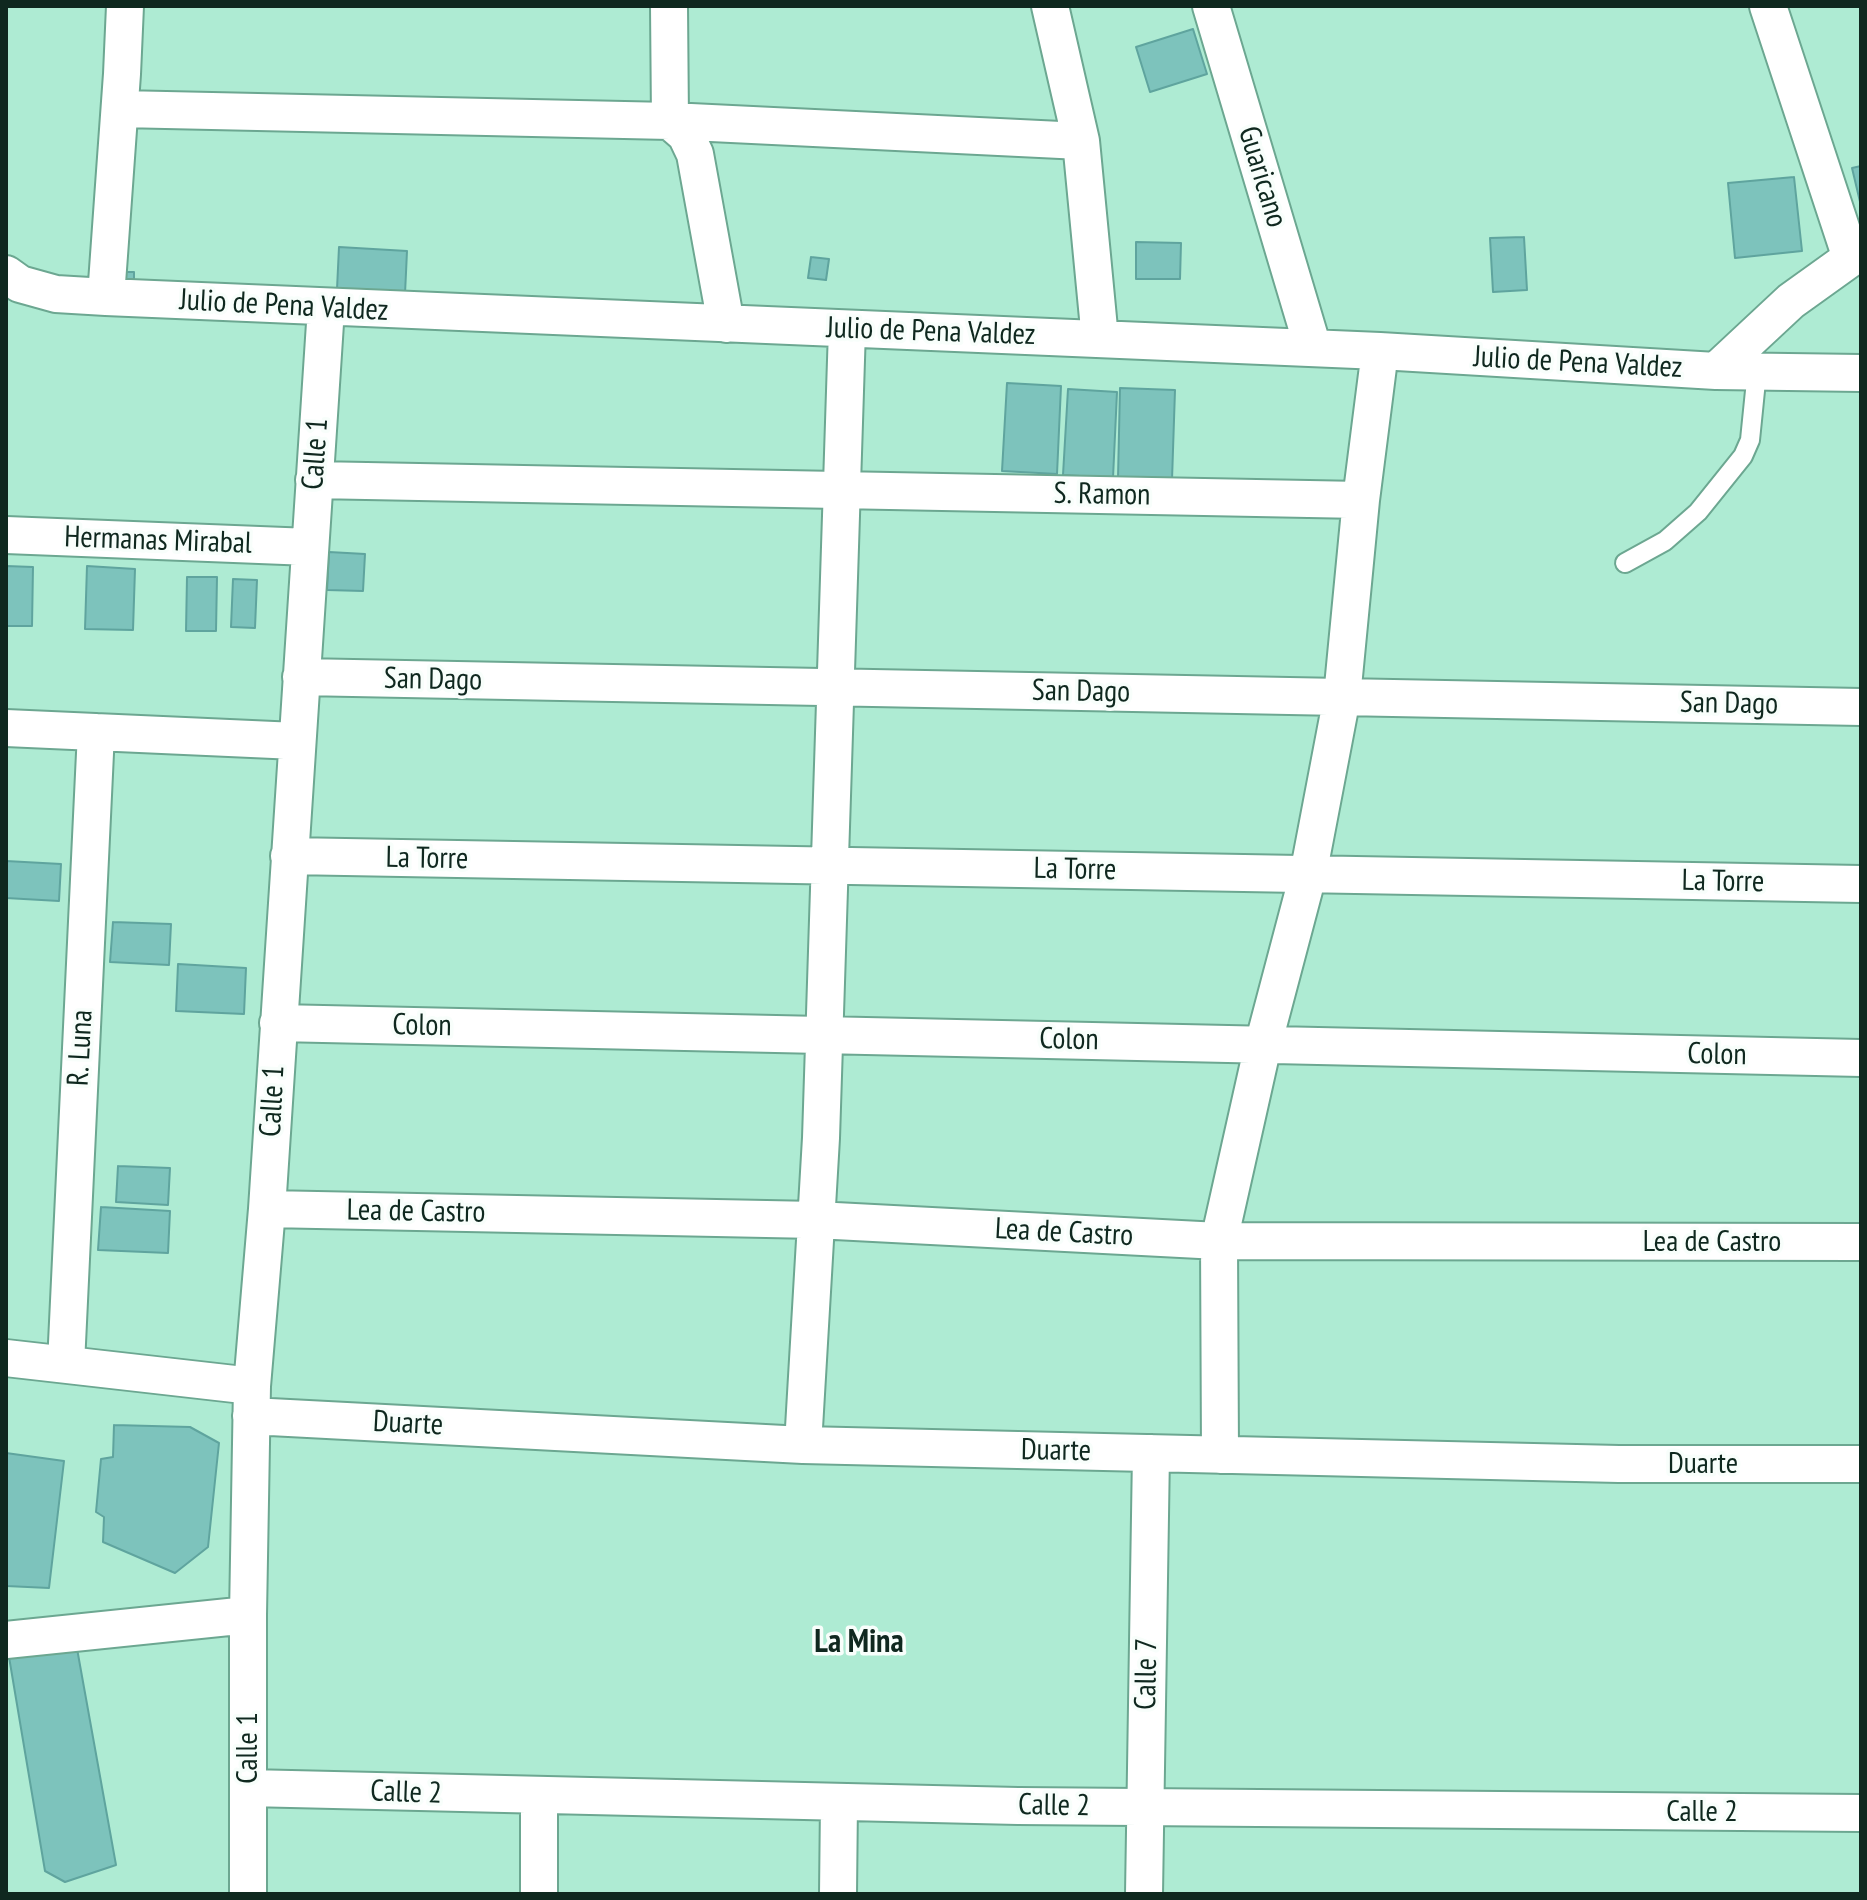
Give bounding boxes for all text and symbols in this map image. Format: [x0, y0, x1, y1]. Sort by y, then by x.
street label: Guaricano [1230, 122, 1294, 232]
street label: Julio de Pena Valdez [179, 283, 389, 329]
street label: Julio de Pena Valdez [826, 310, 1036, 354]
street label: Julio de Pena Valdez [1473, 340, 1683, 386]
street label: Calle 1 [296, 417, 336, 491]
street label: S. Ramon [1053, 476, 1151, 514]
street label: Hermanas Mirabal [64, 520, 252, 562]
street label: San Dago [384, 661, 482, 699]
street label: San Dago [1032, 673, 1130, 711]
street label: San Dago [1680, 685, 1778, 723]
street label: La Torre [385, 840, 469, 878]
street label: La Torre [1033, 851, 1117, 889]
street label: La Torre [1681, 863, 1765, 901]
street label: Colon [392, 1007, 452, 1045]
street label: R. Luna [61, 1009, 101, 1087]
street label: Colon [1039, 1021, 1099, 1059]
street label: Colon [1687, 1036, 1747, 1074]
street label: Calle 1 [253, 1064, 293, 1138]
street label: Lea de Castro [346, 1193, 486, 1231]
street label: Lea de Castro [994, 1211, 1134, 1255]
street label: Lea de Castro [1643, 1224, 1781, 1260]
street label: Duarte [372, 1404, 444, 1444]
street label: Duarte [1021, 1432, 1091, 1470]
street label: Duarte [1668, 1446, 1738, 1482]
district label: La Mina [814, 1624, 904, 1662]
street label: Calle 7 [1128, 1638, 1166, 1710]
street label: Calle 1 [230, 1712, 266, 1784]
street label: Calle 2 [370, 1774, 442, 1812]
street label: Calle 2 [1018, 1787, 1090, 1825]
street label: Calle 2 [1666, 1794, 1738, 1830]

